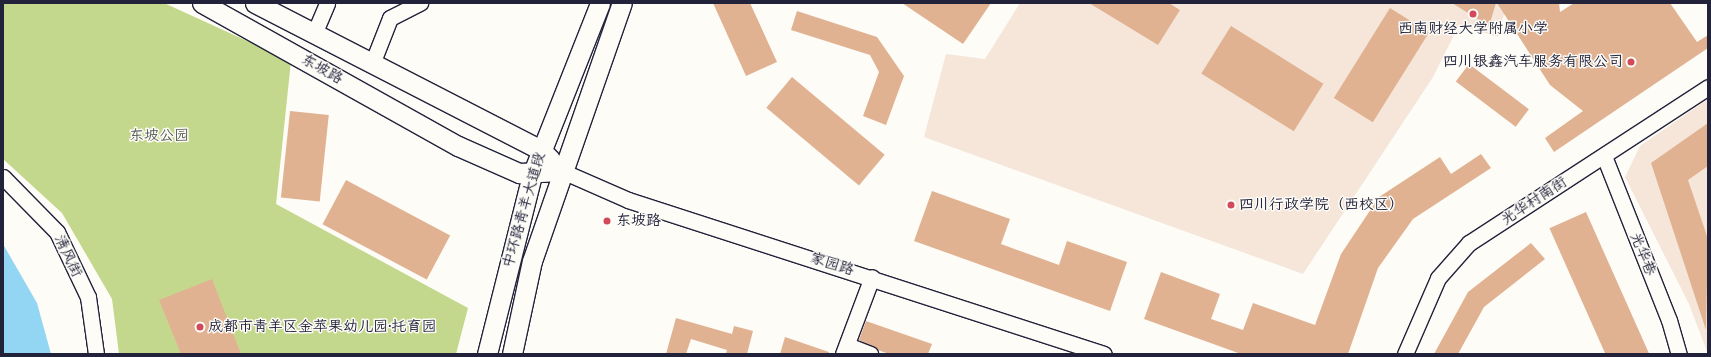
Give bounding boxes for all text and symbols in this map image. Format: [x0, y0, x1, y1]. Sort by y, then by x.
marker: 西南财经大学附属小学 [1468, 9, 1478, 19]
place label: 西南财经大学附属小学 [1398, 20, 1548, 38]
street label: 东坡路 [298, 50, 346, 88]
place label: 四川银鑫汽车服务有限公司 [1443, 53, 1623, 71]
marker: 四川银鑫汽车服务有限公司 [1626, 57, 1636, 67]
park label: 东坡公园 [129, 127, 189, 145]
street label: 中环路青羊大道段 [499, 150, 549, 270]
street label: 光华村南街 [1498, 173, 1570, 229]
place label: 四川行政学院（西校区） [1239, 196, 1404, 214]
marker: 四川行政学院（西校区） [1226, 200, 1236, 210]
place label: 东坡路 [616, 212, 661, 230]
marker: 东坡路 [601, 215, 613, 227]
street label: 光华巷 [1626, 230, 1660, 278]
street label: 清风街 [50, 232, 86, 280]
street label: 家园路 [808, 249, 856, 279]
place label: 成都市青羊区金苹果幼儿园·托育园 [208, 318, 437, 336]
marker: 成都市青羊区金苹果幼儿园·托育园 [195, 322, 205, 332]

